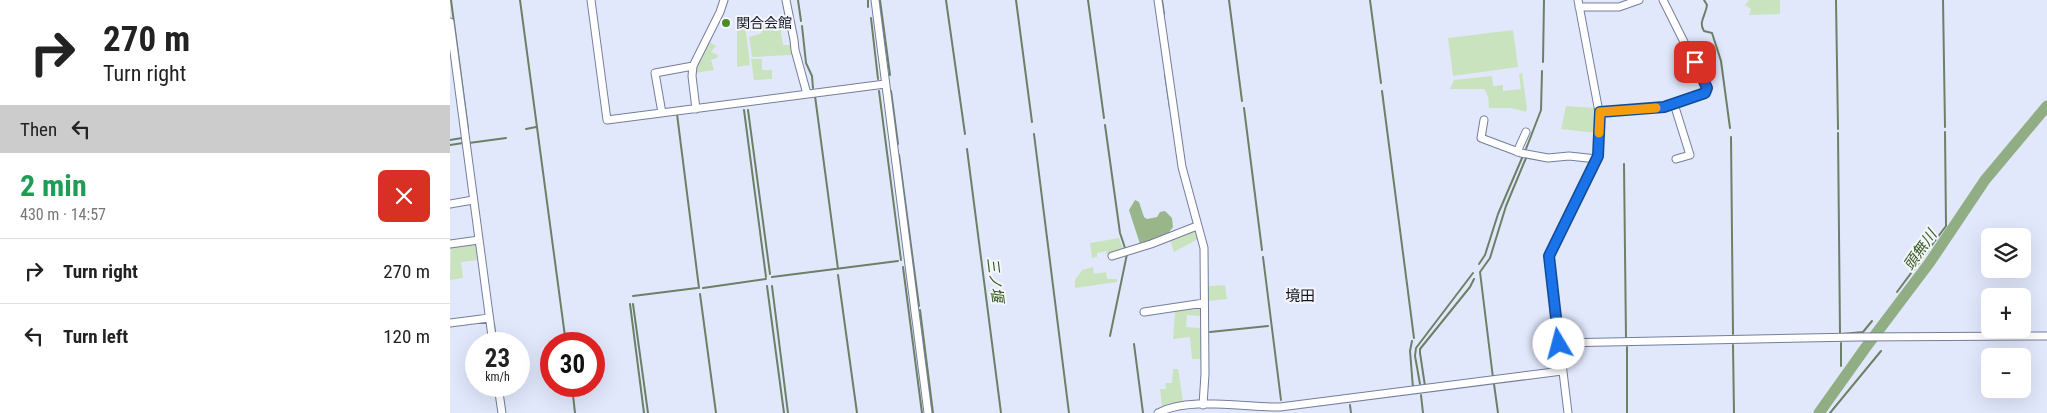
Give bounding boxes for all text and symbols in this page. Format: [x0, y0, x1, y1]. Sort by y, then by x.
place label: 関合会館 [736, 15, 792, 31]
marker: 関合会館 [720, 17, 732, 29]
text: 270 m [103, 19, 190, 60]
icon: right [20, 20, 85, 85]
pin [1674, 41, 1716, 83]
icon: arrive [1681, 48, 1709, 76]
text: Turn right [103, 61, 186, 86]
icon: left [67, 115, 95, 143]
text: Then [20, 118, 57, 141]
text: 2 min [20, 168, 87, 203]
button: close [378, 170, 430, 222]
text: 430 m · 14:57 [20, 205, 106, 224]
water label: 頭無川 [1900, 225, 1941, 274]
map controls [1981, 228, 2031, 398]
button: layers [1981, 228, 2031, 278]
icon: right [20, 257, 48, 285]
water label: 三ノ堰 [983, 257, 1007, 306]
text: Turn right [63, 260, 138, 283]
text: 270 m [383, 260, 430, 283]
district label: 境田 [1285, 287, 1315, 305]
button: + [1981, 288, 2031, 338]
position arrow [1532, 317, 1584, 369]
icon: left [20, 322, 48, 350]
text: Turn left [63, 325, 128, 348]
text: 120 m [383, 325, 430, 348]
speed limit sign: 30 [540, 332, 605, 397]
text: 23 [485, 344, 510, 373]
button: − [1981, 348, 2031, 398]
text: km/h [485, 370, 510, 384]

